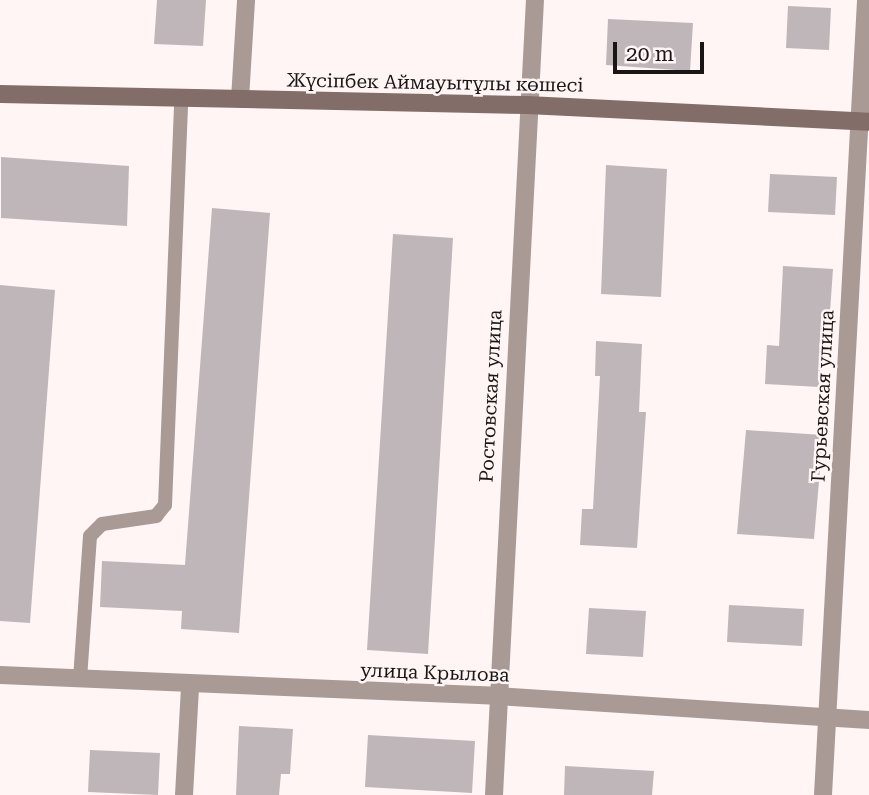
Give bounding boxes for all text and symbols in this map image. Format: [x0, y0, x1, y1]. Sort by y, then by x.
scale bar [617, 28, 708, 72]
text: 20 m [626, 42, 674, 66]
street label: Жүсіпбек Аймауытұлы көшесі [286, 69, 584, 97]
street label: Ростовская улица [475, 309, 507, 483]
street label: Гурьевская улица [807, 309, 839, 483]
street label: улица Крылова [360, 659, 510, 687]

